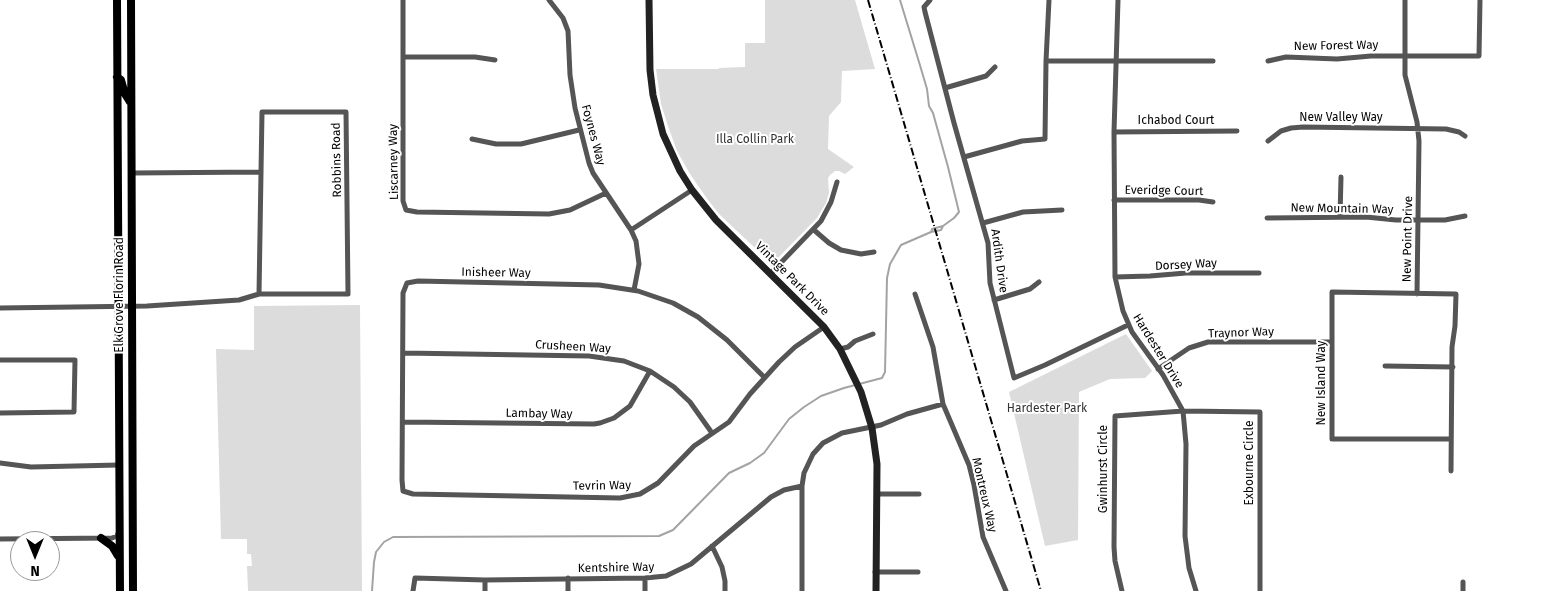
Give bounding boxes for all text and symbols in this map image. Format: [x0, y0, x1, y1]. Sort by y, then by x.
street label: New Forest Way [1294, 38, 1378, 54]
street label: Foynes Way [578, 103, 608, 167]
street label: New Valley Way [1299, 111, 1383, 125]
street label: Ichabod Court [1138, 114, 1214, 128]
street label: Robbins Road [329, 122, 345, 198]
street label: Liscarney Way [386, 124, 402, 200]
park label: Illa Collin Park [716, 133, 794, 147]
street label: Everidge Court [1124, 183, 1204, 199]
street label: New Point Drive [1400, 196, 1416, 282]
street label: New Mountain Way [1290, 201, 1394, 217]
street label: Ardith Drive [987, 228, 1011, 294]
street label: Elk Grove Florin Road [113, 237, 127, 353]
street label: Vintage Park Drive [752, 239, 832, 319]
street label: Dorsey Way [1155, 256, 1217, 274]
street label: Inisheer Way [461, 265, 531, 281]
street label: Hardester Drive [1129, 311, 1187, 391]
street label: Traynor Way [1208, 325, 1274, 341]
street label: Crusheen Way [535, 338, 611, 356]
street label: New Island Way [1315, 341, 1329, 425]
park label: Hardester Park [1007, 402, 1087, 416]
street label: Lambay Way [505, 406, 573, 422]
street label: Exbourne Circle [1243, 421, 1257, 505]
street label: Gwinhurst Circle [1097, 425, 1111, 513]
street label: Montreux Way [968, 456, 1000, 534]
street label: Tevrin Way [573, 478, 631, 494]
north arrow [10, 531, 60, 581]
street label: Kentshire Way [578, 560, 654, 576]
text: N [30, 562, 40, 579]

